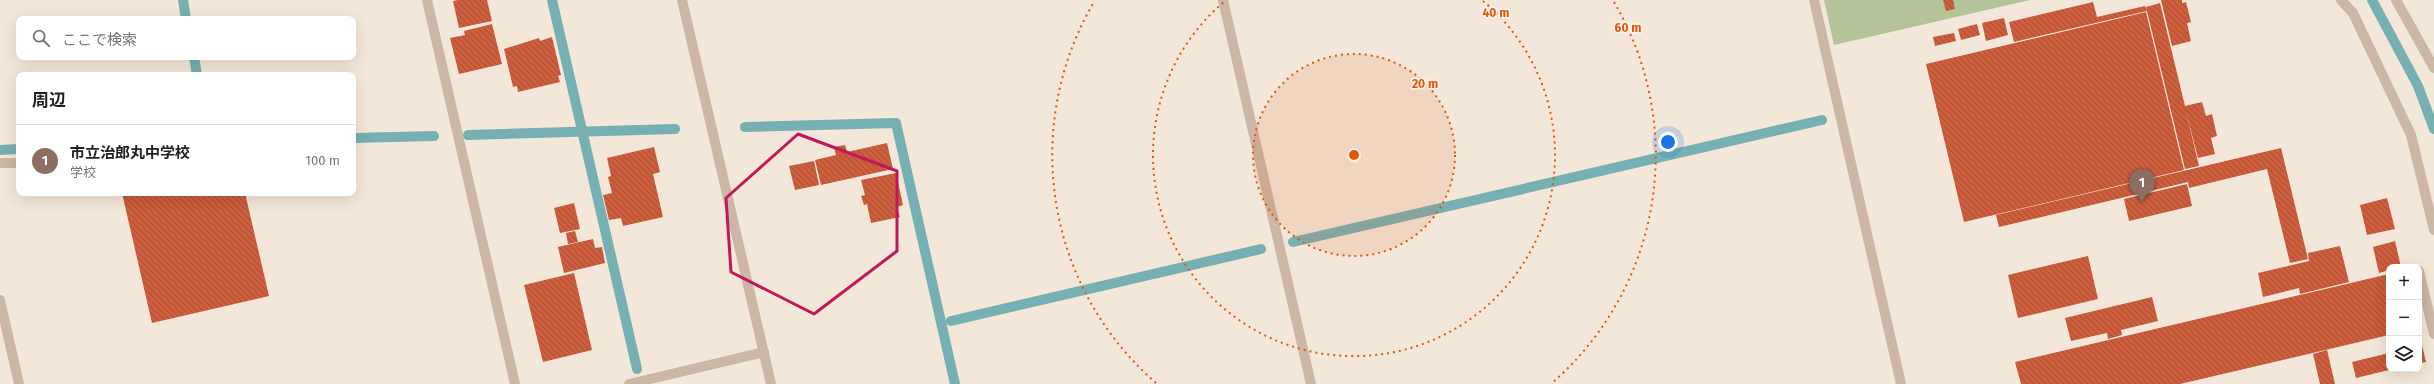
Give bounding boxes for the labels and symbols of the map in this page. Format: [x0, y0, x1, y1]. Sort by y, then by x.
text: 40 m [1483, 6, 1509, 20]
text: 60 m [1615, 21, 1641, 35]
text: 20 m [1412, 77, 1438, 91]
your location [1658, 132, 1678, 152]
centre of rings [1347, 148, 1361, 162]
pin: 1 [2129, 169, 2155, 202]

